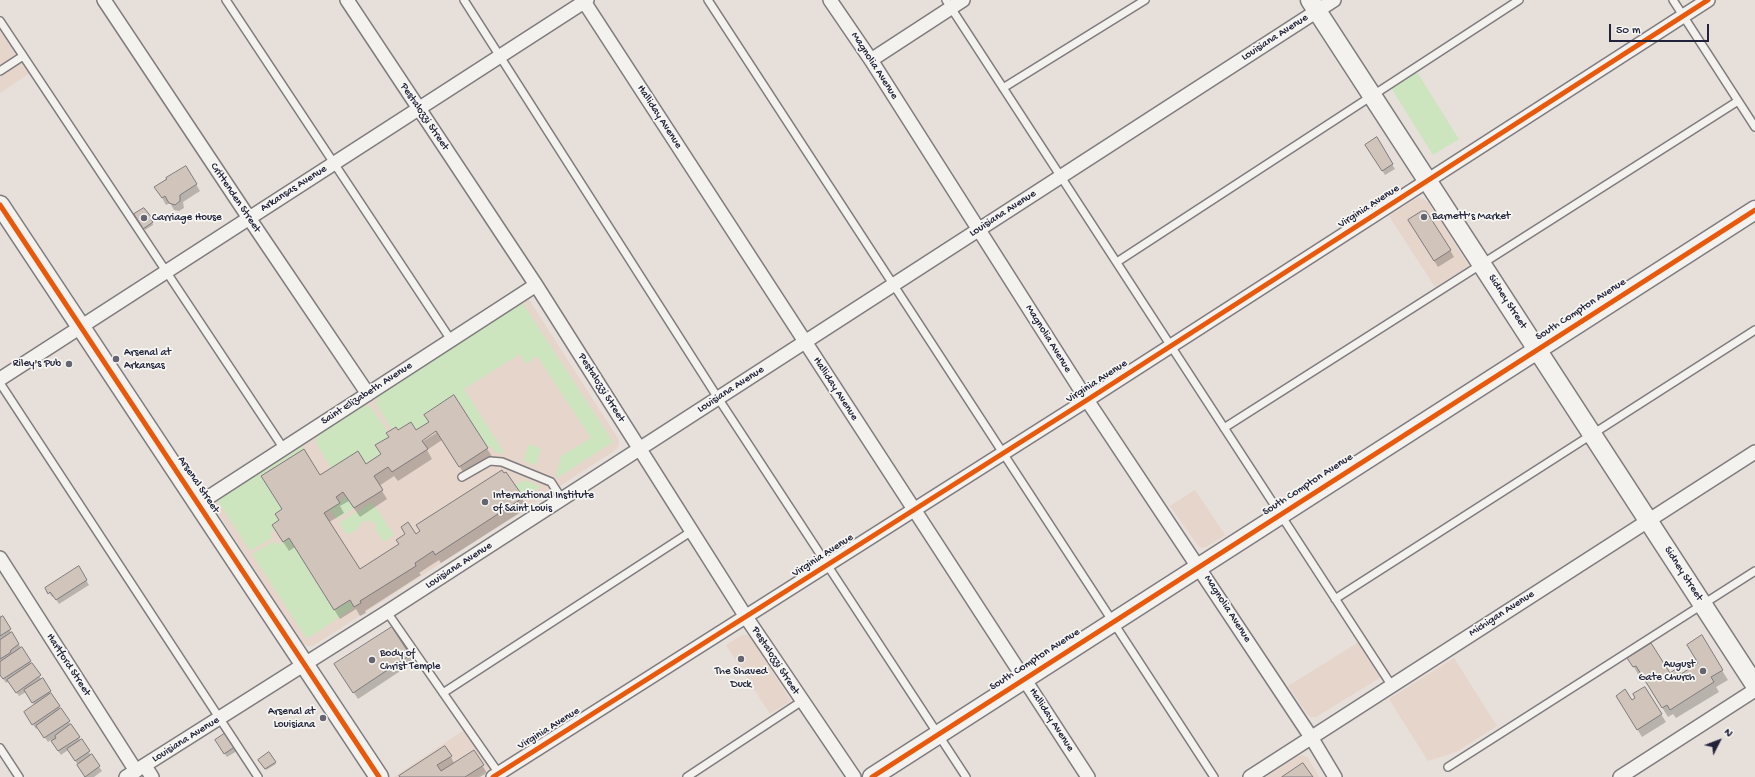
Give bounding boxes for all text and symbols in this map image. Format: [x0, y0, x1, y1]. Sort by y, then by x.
street label: Louisiana Avenue [1239, 12, 1311, 64]
scale bar [1611, 16, 1711, 42]
text: 50 m [1616, 24, 1641, 38]
street label: Magnolia Avenue [847, 30, 901, 102]
street label: Pestalozzi Street [397, 81, 451, 153]
street label: Halliday Avenue [634, 83, 684, 151]
street label: Crittenden Street [207, 161, 263, 235]
street label: Arkansas Avenue [258, 163, 330, 215]
street label: Virginia Avenue [1336, 182, 1402, 232]
street label: Louisiana Avenue [967, 188, 1039, 240]
place label: Barnett’s Market [1432, 210, 1510, 224]
place label: Carriage House [152, 211, 222, 225]
marker: Barnett’s Market [1419, 212, 1429, 222]
marker: Carriage House [139, 213, 149, 223]
street label: Sidney Street [1485, 272, 1529, 332]
street label: South Compton Avenue [1533, 276, 1629, 344]
street label: Magnolia Avenue [1022, 303, 1074, 375]
place label: Arsenal at Arkansas [124, 346, 171, 372]
street label: Pestalozzi Street [575, 351, 627, 425]
marker: Arsenal at Arkansas [111, 354, 121, 364]
street label: Halliday Avenue [810, 355, 860, 423]
place label: Riley's Pub [13, 357, 61, 371]
street label: Virginia Avenue [1064, 357, 1130, 407]
marker: Riley's Pub [64, 359, 74, 369]
street label: Saint Elizabeth Avenue [319, 360, 415, 428]
street label: Louisiana Avenue [695, 364, 767, 416]
street label: South Compton Avenue [1260, 451, 1356, 519]
street label: Arsenal Street [174, 454, 222, 516]
place label: International Institute of Saint Louis [493, 489, 594, 515]
marker: International Institute of Saint Louis [480, 497, 490, 507]
street label: Virginia Avenue [790, 531, 856, 581]
street label: Louisiana Avenue [423, 540, 495, 592]
street label: Sidney Street [1661, 544, 1705, 604]
street label: Magnolia Avenue [1200, 573, 1254, 645]
street label: Michigan Avenue [1467, 588, 1537, 640]
street label: Pestalozzi Street [748, 624, 802, 698]
street label: South Compton Avenue [987, 626, 1083, 694]
street label: Hartford Street [43, 631, 93, 699]
place label: Body of Christ Temple [380, 647, 441, 673]
marker: The Shaved Duck [736, 654, 746, 664]
marker: Body of Christ Temple [367, 655, 377, 665]
place label: August Gate Church [1639, 658, 1695, 684]
place label: The Shaved Duck [715, 665, 767, 691]
marker: August Gate Church [1698, 666, 1708, 676]
street label: Halliday Avenue [1026, 686, 1076, 754]
place label: Arsenal at Louisiana [268, 705, 315, 731]
street label: Virginia Avenue [516, 705, 582, 753]
marker: Arsenal at Louisiana [318, 713, 328, 723]
street label: Louisiana Avenue [150, 714, 222, 766]
north arrow [1699, 721, 1739, 761]
text: N [1721, 726, 1735, 740]

